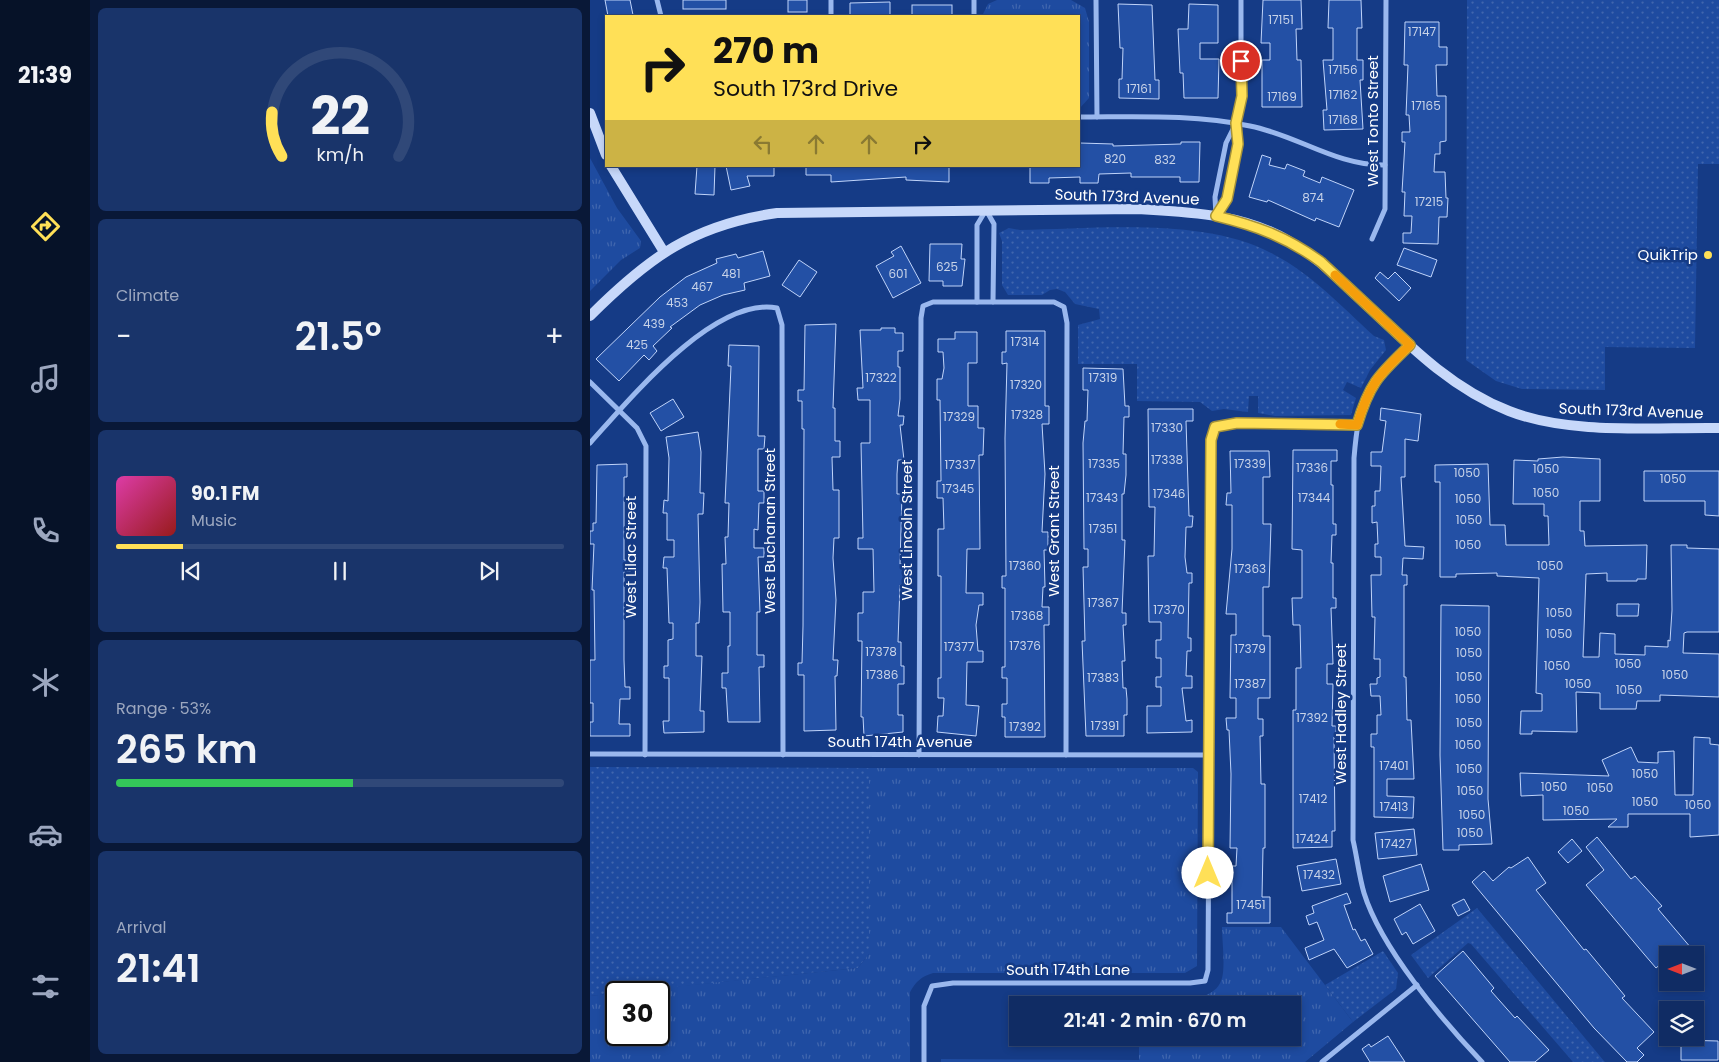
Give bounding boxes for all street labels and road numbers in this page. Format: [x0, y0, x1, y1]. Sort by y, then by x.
street label: West Tonto Street [1362, 55, 1383, 187]
street label: South 173rd Avenue [1054, 183, 1200, 210]
street label: South 173rd Avenue [1558, 397, 1704, 424]
street label: West Buchanan Street [759, 448, 780, 614]
street label: West Lincoln Street [896, 460, 917, 600]
street label: West Grant Street [1043, 465, 1064, 597]
street label: West Lilac Street [620, 496, 641, 618]
street label: West Hadley Street [1330, 643, 1351, 785]
street label: South 174th Avenue [828, 731, 972, 752]
street label: South 174th Lane [1006, 959, 1130, 980]

